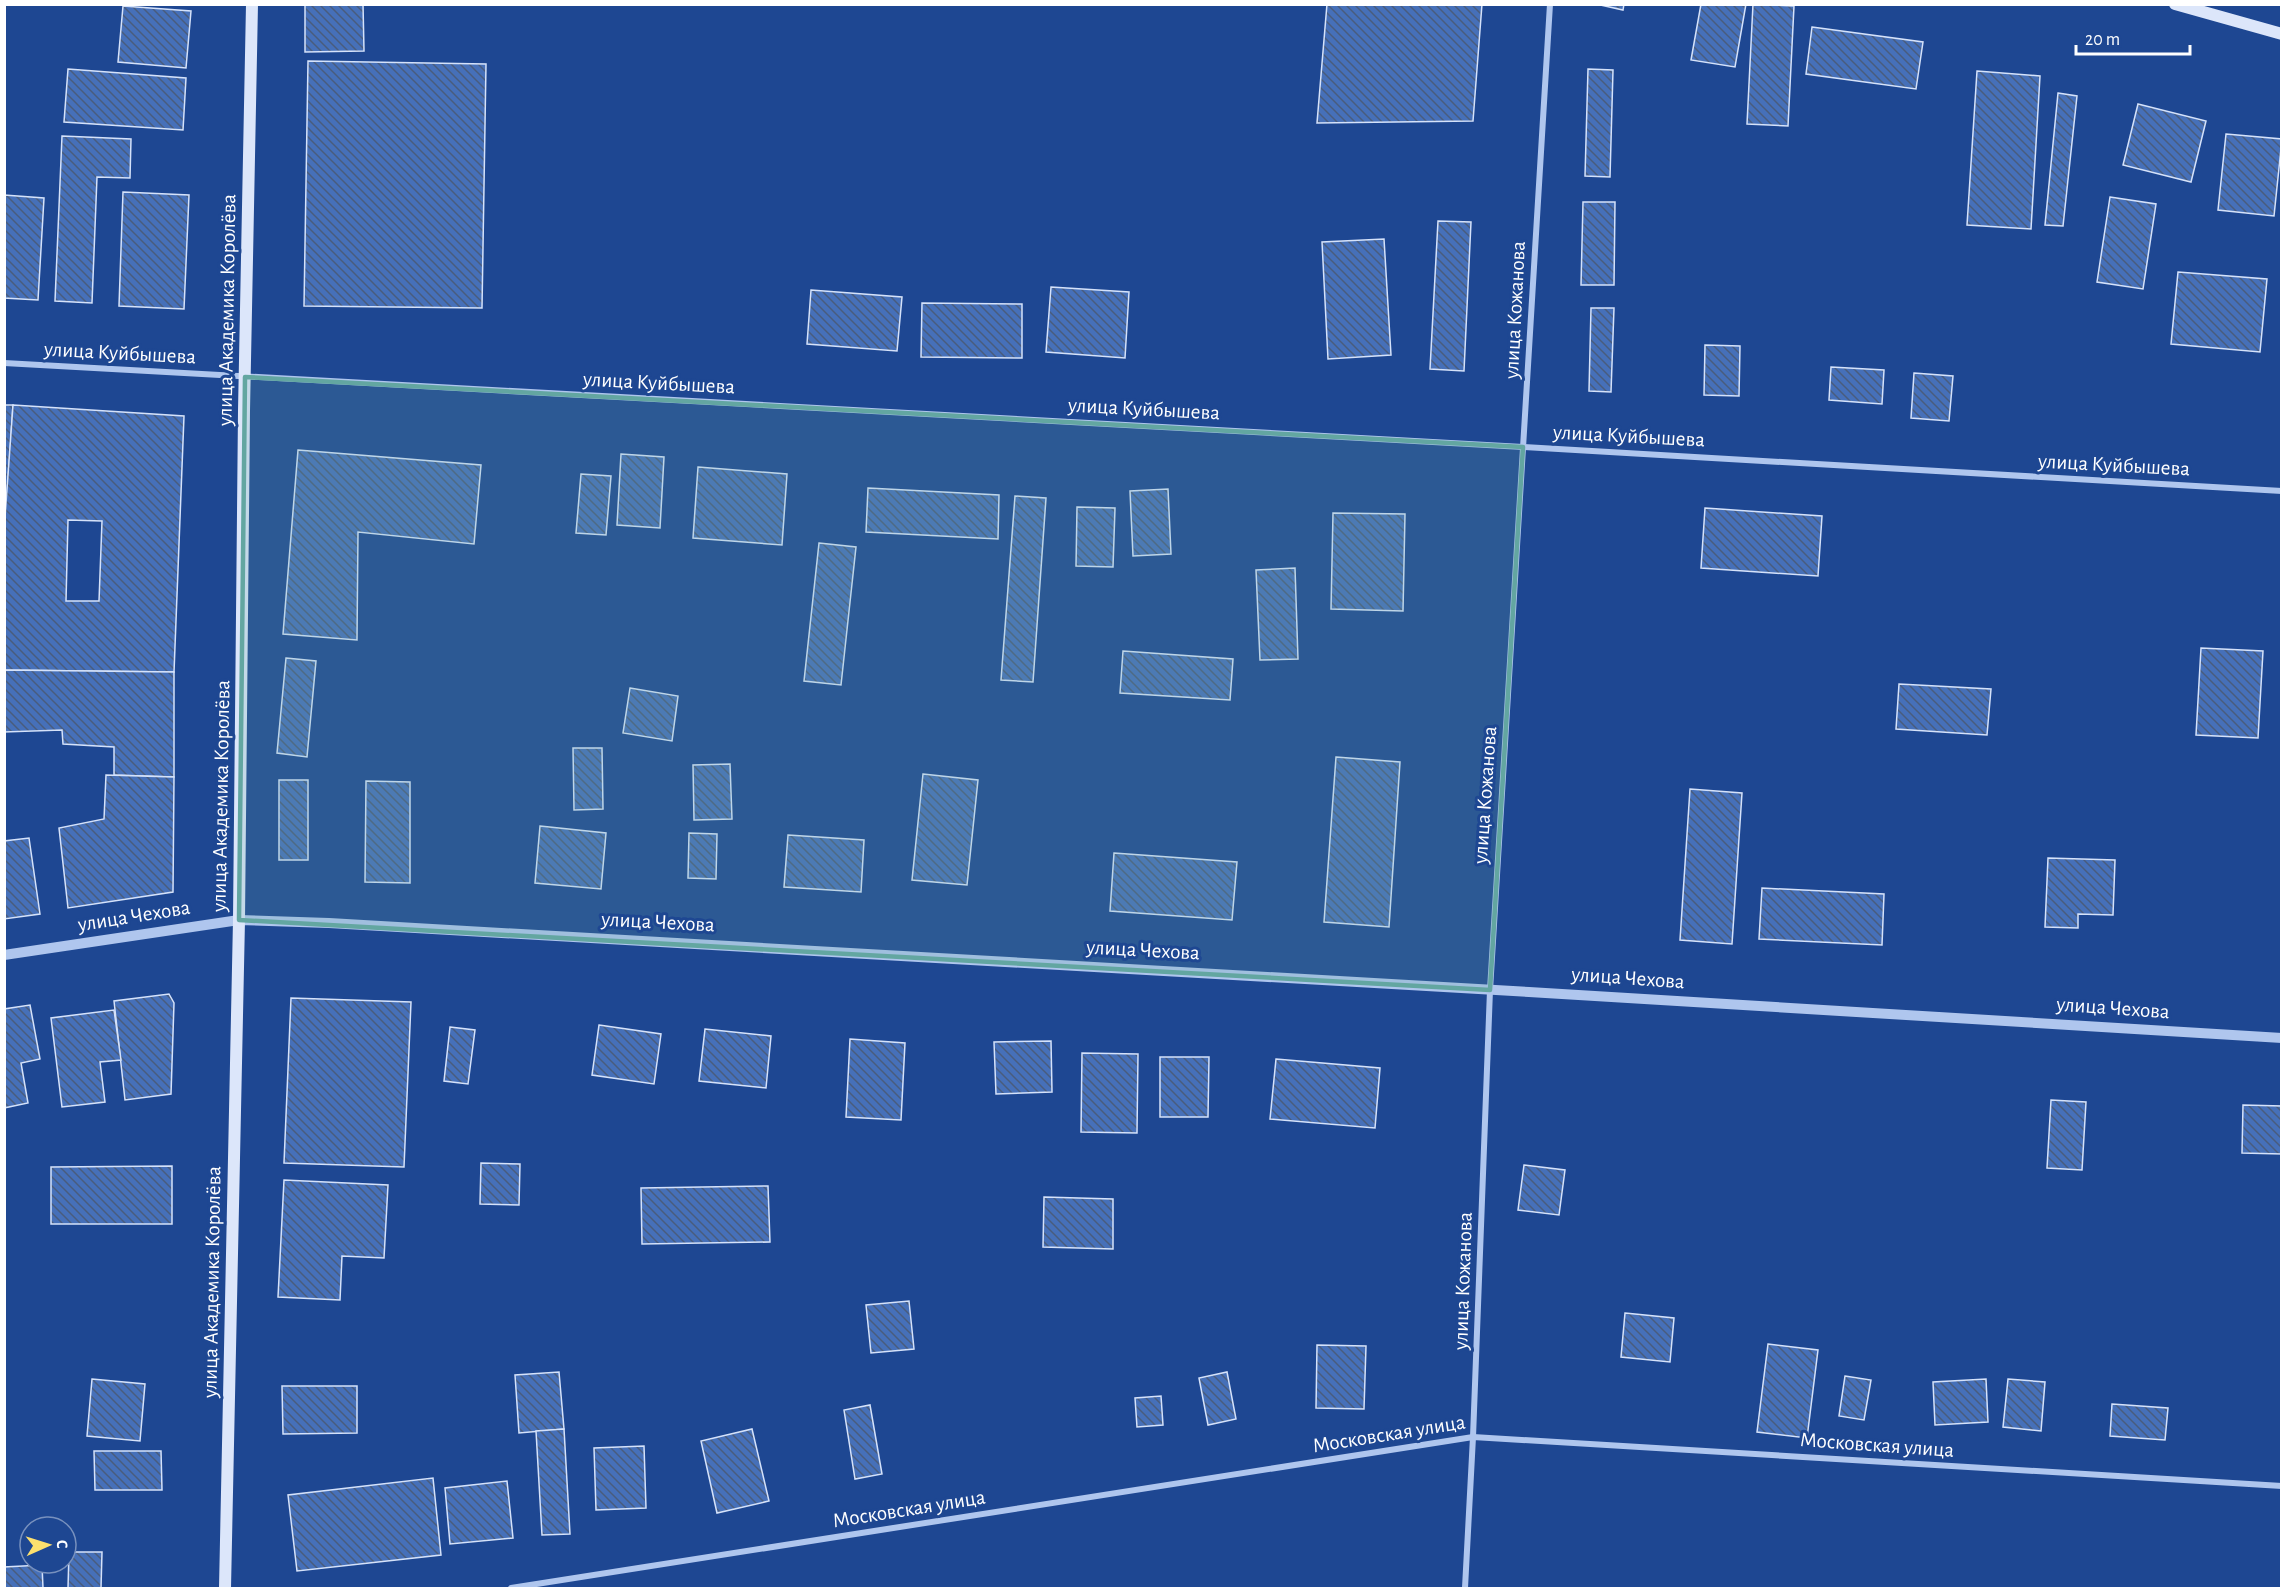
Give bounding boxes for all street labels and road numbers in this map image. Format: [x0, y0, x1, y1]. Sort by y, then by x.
street label: улица Академика Королёва [214, 193, 240, 427]
street label: улица Кожанова [1501, 240, 1529, 380]
street label: улица Куйбышева [43, 338, 197, 367]
street label: улица Куйбышева [582, 368, 736, 397]
street label: улица Куйбышева [1067, 394, 1221, 423]
street label: улица Куйбышева [1552, 421, 1706, 450]
street label: улица Куйбышева [2037, 450, 2191, 479]
street label: улица Академика Королёва [208, 679, 234, 913]
street label: улица Кожанова [1470, 725, 1500, 866]
street label: улица Чехова [75, 897, 192, 935]
street label: улица Чехова [600, 908, 716, 935]
street label: улица Чехова [1085, 936, 1201, 963]
street label: улица Чехова [1570, 964, 1686, 992]
street label: улица Чехова [2055, 994, 2171, 1022]
street label: улица Академика Королёва [199, 1165, 225, 1399]
street label: улица Кожанова [1450, 1211, 1476, 1351]
street label: Московская улица [1311, 1411, 1467, 1456]
street label: Московская улица [1799, 1429, 1955, 1461]
street label: Московская улица [831, 1486, 987, 1531]

